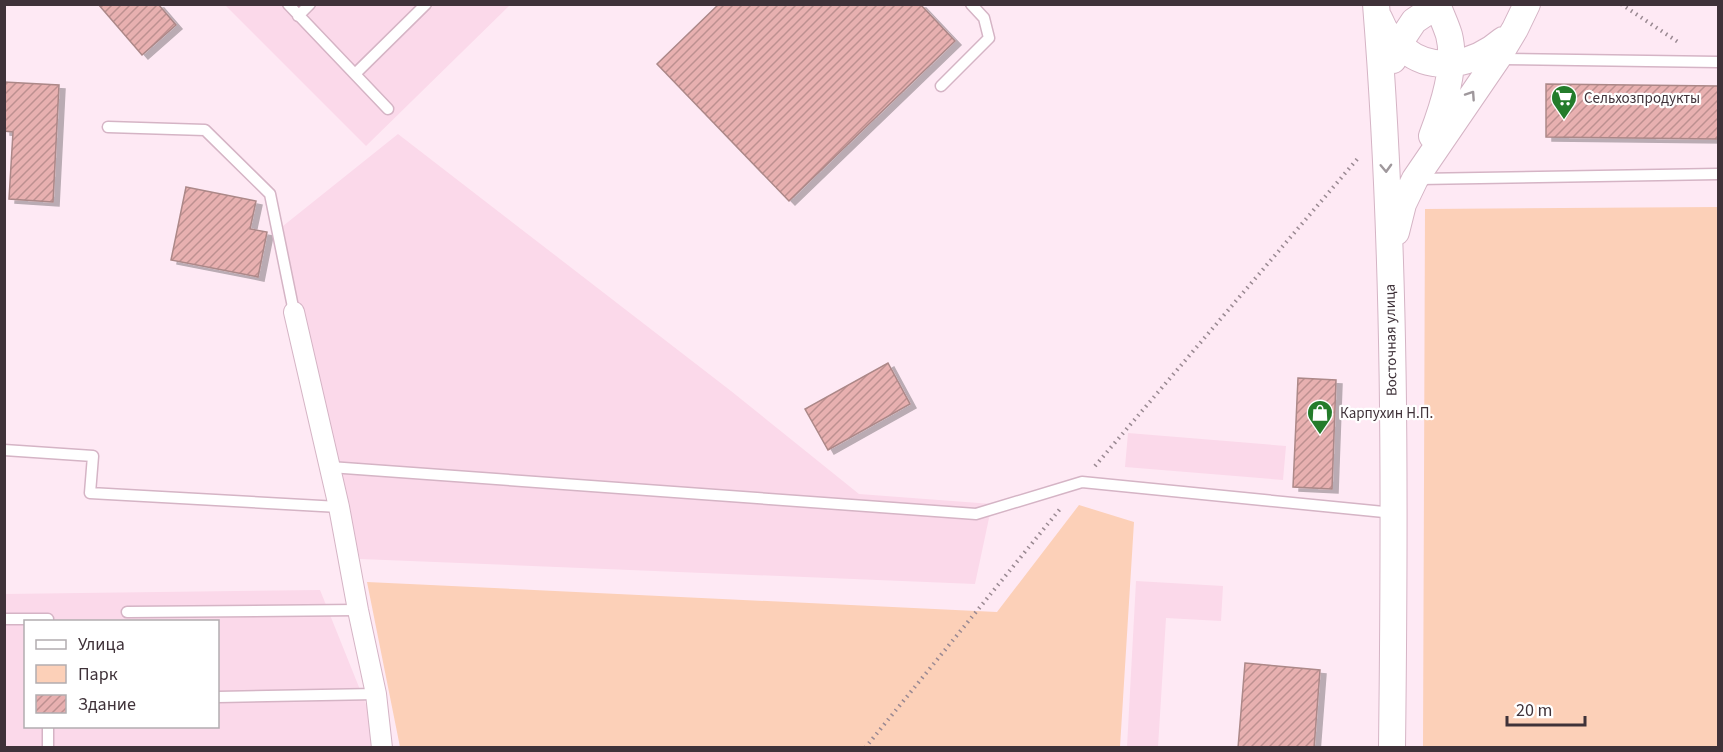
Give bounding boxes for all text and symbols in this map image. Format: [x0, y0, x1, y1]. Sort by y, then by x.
supermarket icon: Сельхозпродукты [1549, 83, 1579, 121]
place label: Сельхозпродукты [1584, 88, 1700, 109]
one-way arrow [1464, 91, 1475, 102]
one-way arrow [1380, 163, 1393, 172]
street label: Восточная улица [1380, 284, 1402, 396]
shop icon: Карпухин Н.П. [1305, 398, 1335, 436]
place label: Карпухин Н.П. [1340, 403, 1433, 424]
legend [24, 620, 219, 728]
text: Улица [78, 632, 125, 657]
text: Парк [78, 662, 118, 687]
scale bar [1507, 689, 1585, 727]
text: Здание [78, 692, 136, 717]
text: 20 m [1516, 698, 1552, 723]

